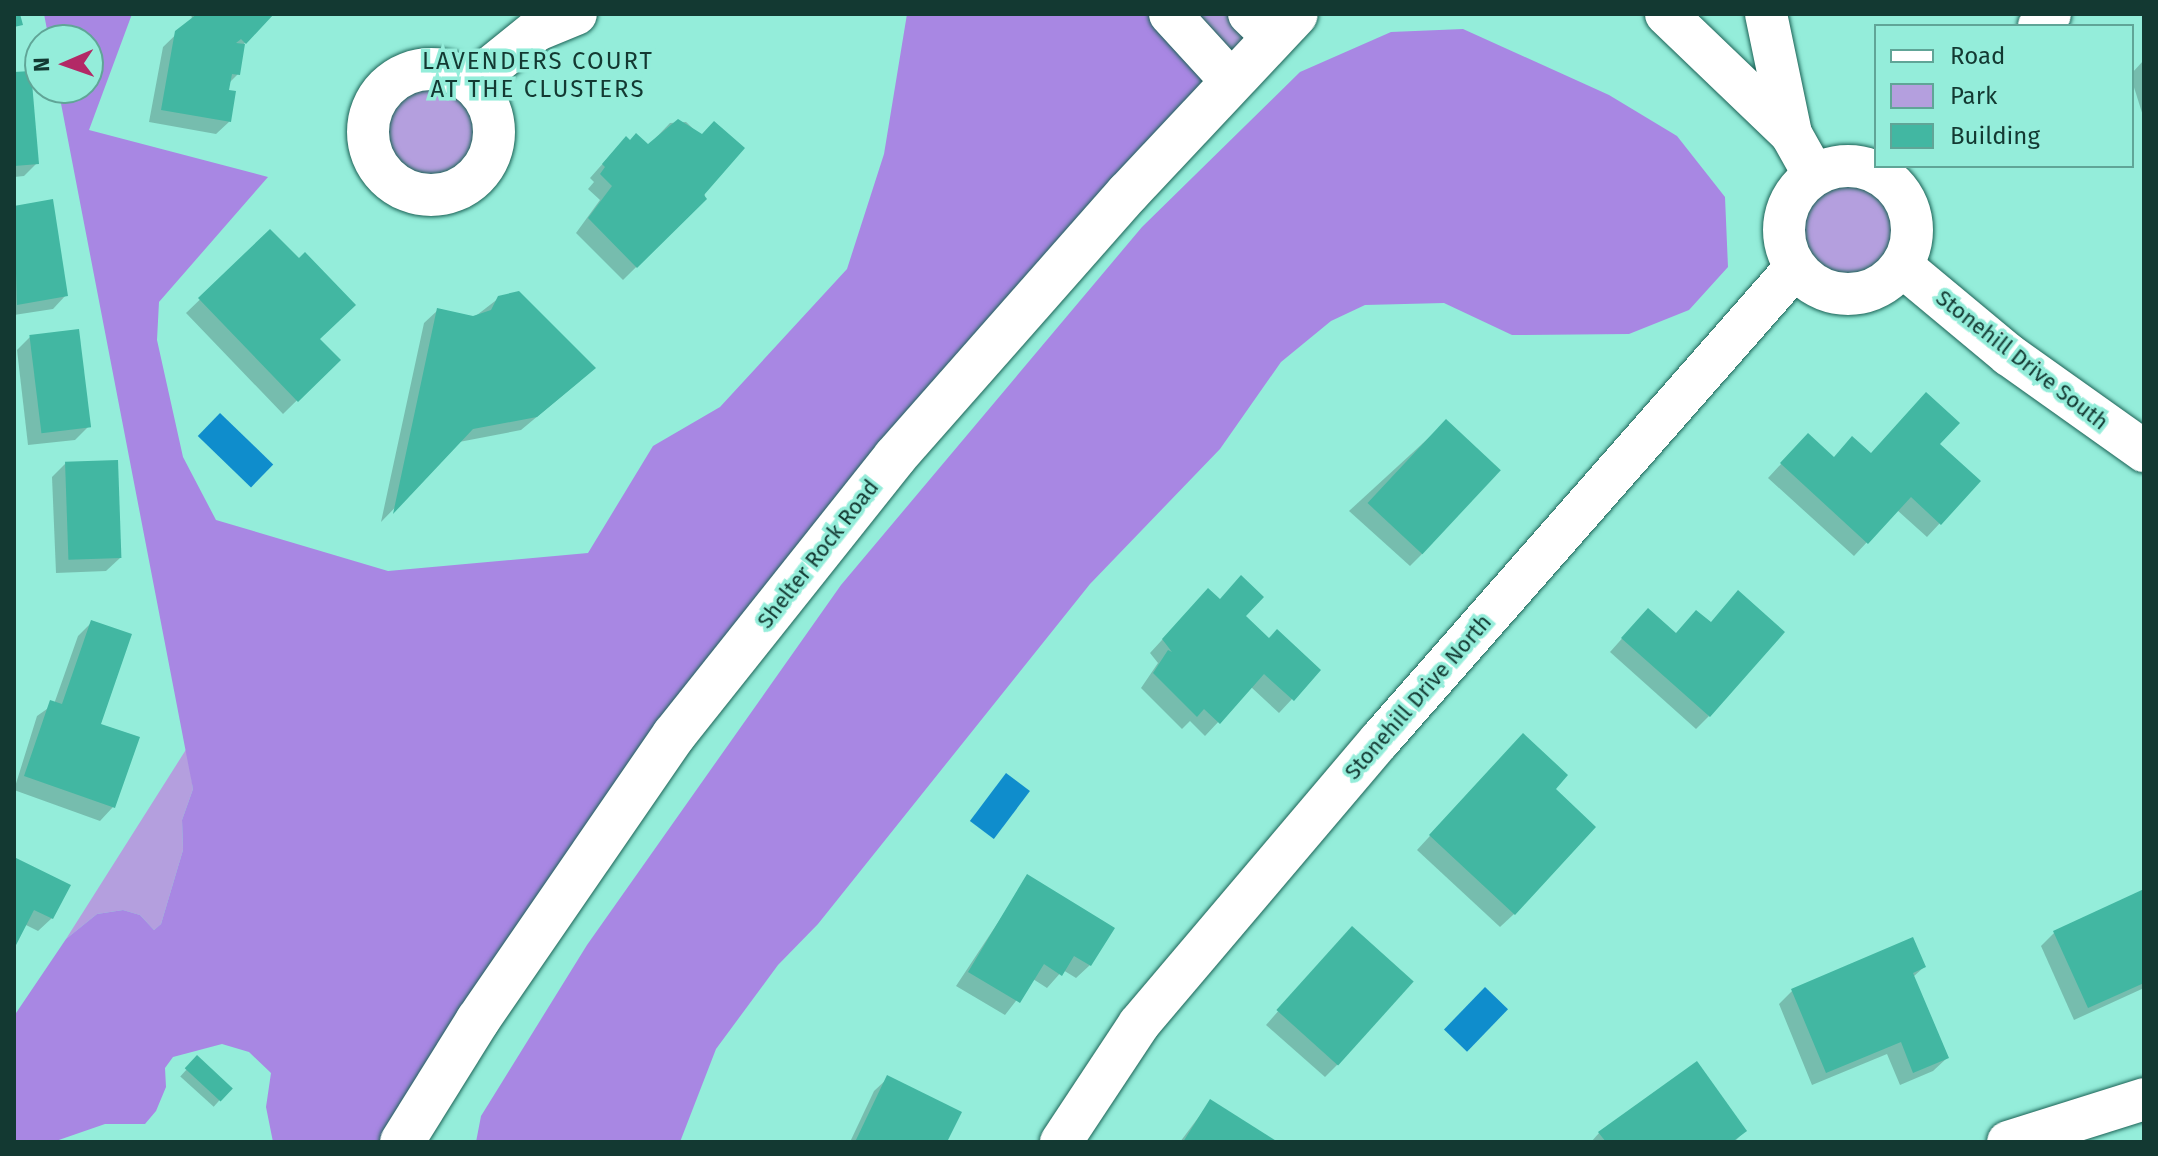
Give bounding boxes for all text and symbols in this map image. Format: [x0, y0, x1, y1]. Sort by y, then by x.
north arrow [24, 24, 104, 104]
legend [1874, 24, 2134, 168]
text: Road [1950, 42, 2005, 70]
district label: LAVENDERS COURT AT THE CLUSTERS [422, 48, 654, 104]
text: N [28, 57, 55, 73]
text: Park [1950, 82, 1997, 110]
text: Building [1950, 122, 2040, 150]
street label: Stonehill Drive South [1931, 285, 2113, 435]
street label: Shelter Rock Road [752, 474, 884, 634]
street label: Stonehill Drive North [1339, 609, 1497, 785]

